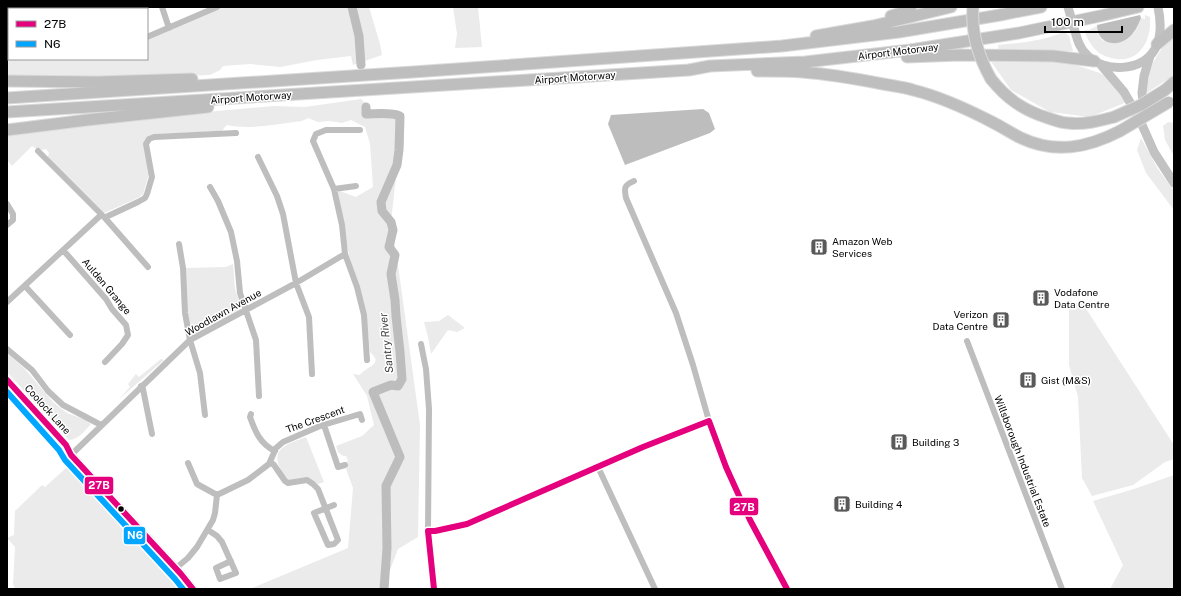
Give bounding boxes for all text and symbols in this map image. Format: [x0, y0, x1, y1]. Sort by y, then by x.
legend [8, 8, 148, 60]
scale bar [1045, 8, 1122, 34]
text: 100 m [1051, 15, 1084, 29]
text: 27B [44, 17, 66, 31]
text: N6 [44, 37, 61, 51]
street label: Airport Motorway [857, 40, 940, 62]
street label: Airport Motorway [534, 68, 617, 86]
street label: Airport Motorway [210, 88, 293, 106]
place label: Amazon Web Services [832, 235, 892, 259]
building icon: Amazon Web Services [809, 237, 829, 257]
street label: Aulden Grange [80, 255, 134, 317]
street label: Woodlawn Avenue [183, 286, 263, 338]
place label: Vodafone Data Centre [1054, 286, 1110, 310]
building icon: Vodafone Data Centre [1031, 288, 1051, 308]
place label: Verizon Data Centre [932, 308, 988, 332]
building icon: Verizon Data Centre [991, 310, 1011, 330]
water label: Santry River [377, 311, 395, 374]
building icon: Gist (M&S) [1018, 370, 1038, 390]
place label: Gist (M&S) [1041, 374, 1091, 386]
street label: Coolock Lane [23, 382, 74, 437]
street label: Willsborough Industrial Estate [992, 393, 1054, 529]
street label: The Crescent [284, 403, 346, 435]
building icon: Building 3 [889, 432, 909, 452]
place label: Building 3 [912, 436, 959, 448]
line badge: 27B [84, 476, 114, 495]
text: 27B [88, 479, 110, 491]
building icon: Building 4 [832, 494, 852, 514]
line badge: 27B [729, 497, 759, 516]
place label: Building 4 [855, 498, 902, 510]
text: 27B [733, 501, 755, 513]
unlabelled marker [116, 504, 126, 514]
line badge: N6 [123, 526, 146, 545]
text: N6 [127, 529, 143, 541]

